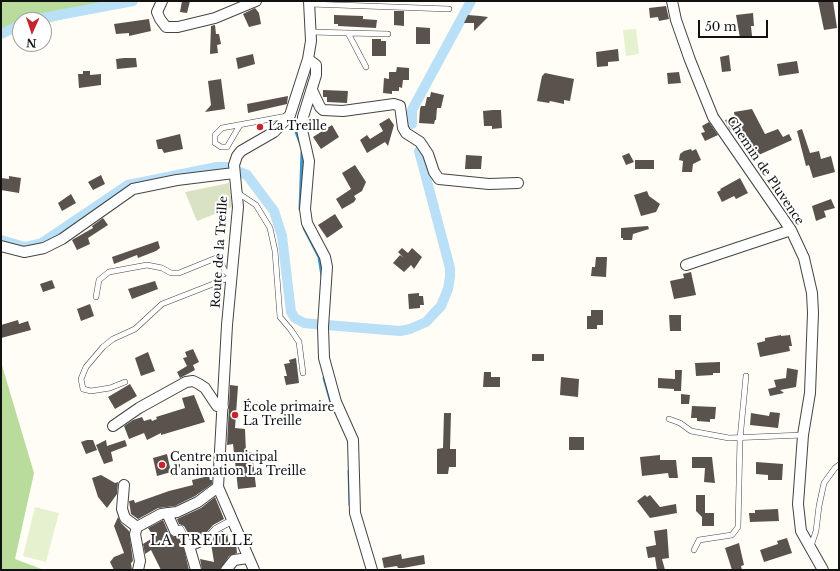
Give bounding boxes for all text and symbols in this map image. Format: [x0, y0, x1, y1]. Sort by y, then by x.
north arrow [12, 12, 52, 52]
scale bar [700, 12, 770, 38]
text: 50 m [705, 19, 737, 34]
text: N [26, 36, 37, 50]
street label: Chemin de Pluvence [723, 114, 807, 228]
place label: La Treille [268, 120, 327, 134]
marker: La Treille [255, 122, 265, 132]
street label: Route de la Treille [209, 195, 231, 309]
place label: École primaire La Treille [243, 401, 334, 429]
marker: École primaire La Treille [230, 410, 240, 420]
place label: Centre municipal d'animation La Treille [170, 451, 306, 479]
marker: Centre municipal d'animation La Treille [157, 460, 167, 470]
district label: LA TREILLE [150, 533, 254, 549]

